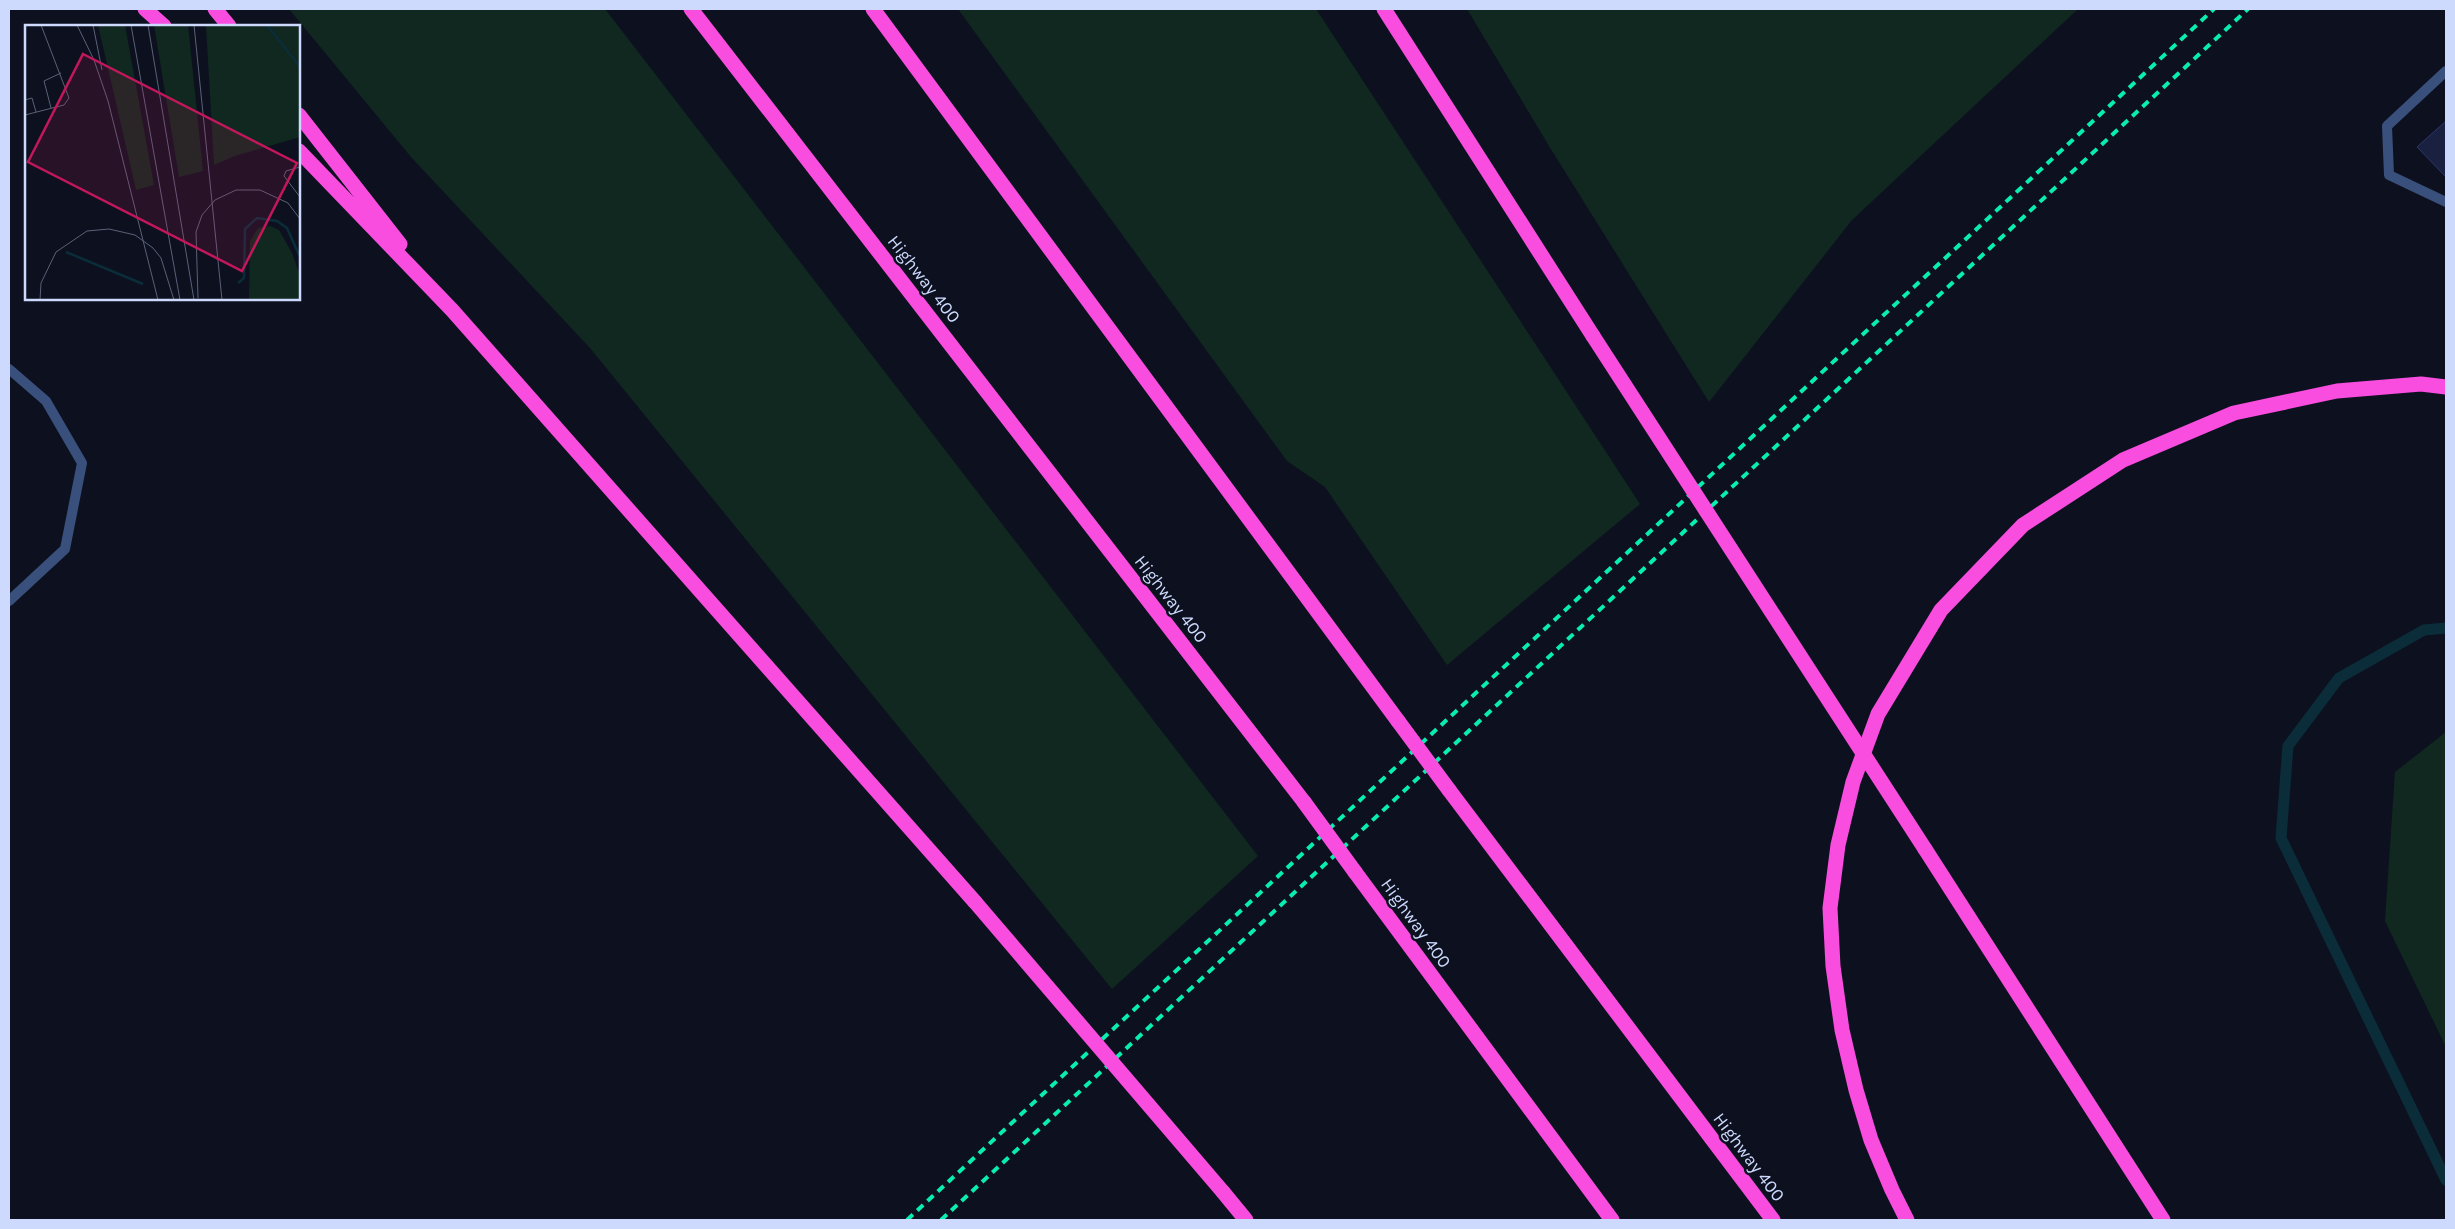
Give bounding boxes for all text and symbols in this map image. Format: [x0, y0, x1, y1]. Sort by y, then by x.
inset map [25, 25, 300, 300]
street label: Highway 400 [883, 231, 965, 327]
street label: Highway 400 [1130, 551, 1212, 647]
street label: Highway 400 [1376, 874, 1456, 972]
street label: Highway 400 [1708, 1108, 1790, 1206]

